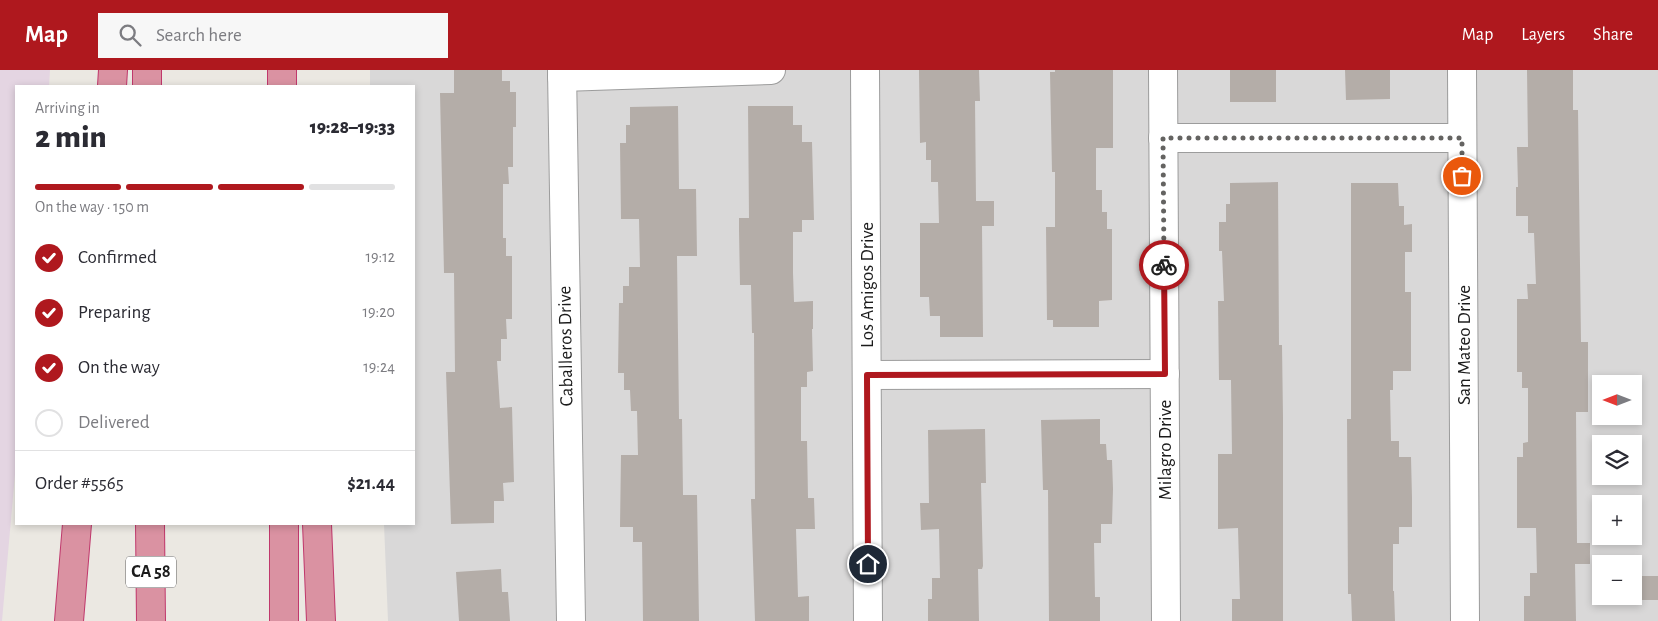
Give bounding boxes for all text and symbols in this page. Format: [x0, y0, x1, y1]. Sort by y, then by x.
search box [98, 13, 448, 58]
icon: search [116, 21, 144, 49]
text: Map [25, 23, 68, 47]
text: Search here [156, 26, 242, 45]
text: Map [1462, 26, 1493, 44]
text: Layers [1521, 26, 1565, 44]
text: Share [1593, 26, 1633, 44]
text: Arriving in [35, 100, 100, 116]
text: 19:28–19:33 [310, 118, 395, 137]
text: 2 min [35, 121, 107, 153]
pin [1441, 155, 1483, 197]
icon: bag [1448, 162, 1476, 190]
text: On the way · 150 m [35, 199, 149, 215]
street label: Los Amigos Drive [858, 222, 877, 348]
courier [1139, 240, 1189, 290]
icon: check [35, 244, 63, 272]
text: Confirmed [78, 248, 157, 267]
text: 19:12 [366, 249, 395, 265]
icon: bike [1150, 251, 1178, 279]
street label: San Mateo Drive [1455, 285, 1474, 405]
street label: Caballeros Drive [555, 286, 577, 406]
icon: check [35, 299, 63, 327]
text: Preparing [78, 303, 151, 322]
text: 19:20 [363, 304, 395, 320]
icon: check [35, 354, 63, 382]
text: On the way [78, 358, 160, 377]
text: 19:24 [363, 359, 395, 375]
north arrow [1592, 375, 1642, 425]
map controls [1592, 375, 1642, 605]
street label: Milagro Drive [1156, 400, 1175, 500]
text: Delivered [78, 413, 150, 432]
button: layers [1592, 435, 1642, 485]
text: Order #5565 [35, 474, 124, 493]
text: $21.44 [347, 474, 395, 493]
button: + [1592, 495, 1642, 545]
pin [847, 543, 889, 585]
icon: home [854, 550, 882, 578]
button: − [1592, 555, 1642, 605]
road number: CA 58 [126, 557, 176, 588]

